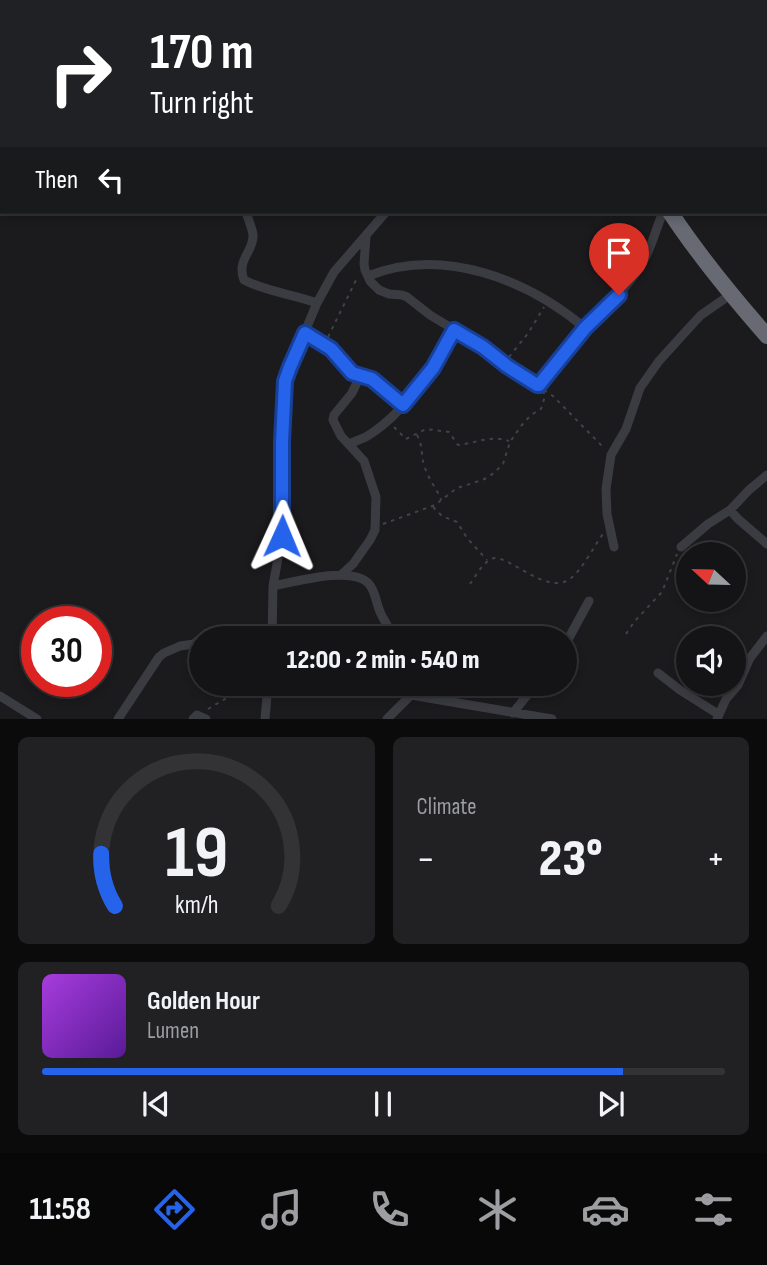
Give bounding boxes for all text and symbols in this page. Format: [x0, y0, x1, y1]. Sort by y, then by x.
text: 170 m [150, 24, 254, 83]
icon: right [35, 28, 126, 119]
text: Turn right [150, 84, 254, 123]
icon: left [92, 161, 130, 199]
text: Then [35, 165, 78, 196]
pin [589, 223, 649, 295]
icon: arrive [600, 234, 638, 272]
position arrow [245, 499, 319, 573]
north arrow [676, 542, 746, 612]
map controls [676, 542, 746, 696]
speed limit sign: 30 [21, 606, 112, 697]
button: sound [676, 626, 746, 696]
text: 12:00 · 2 min · 540 m [287, 645, 479, 676]
text: Climate [417, 793, 476, 821]
text: 19 [165, 811, 228, 899]
text: 23° [539, 828, 603, 891]
text: − [417, 837, 435, 882]
text: + [706, 837, 725, 882]
text: km/h [175, 890, 218, 921]
text: Golden Hour [147, 986, 260, 1017]
text: Lumen [147, 1017, 199, 1045]
icon: previous [137, 1085, 175, 1123]
icon: pause [364, 1085, 402, 1123]
icon: next [592, 1085, 630, 1123]
icon: directions [150, 1185, 199, 1234]
icon: music [257, 1185, 306, 1234]
icon: phone [365, 1185, 414, 1234]
icon: climate [473, 1185, 522, 1234]
icon: car [581, 1185, 630, 1234]
icon: filters [689, 1185, 738, 1234]
text: 11:58 [29, 1190, 91, 1229]

